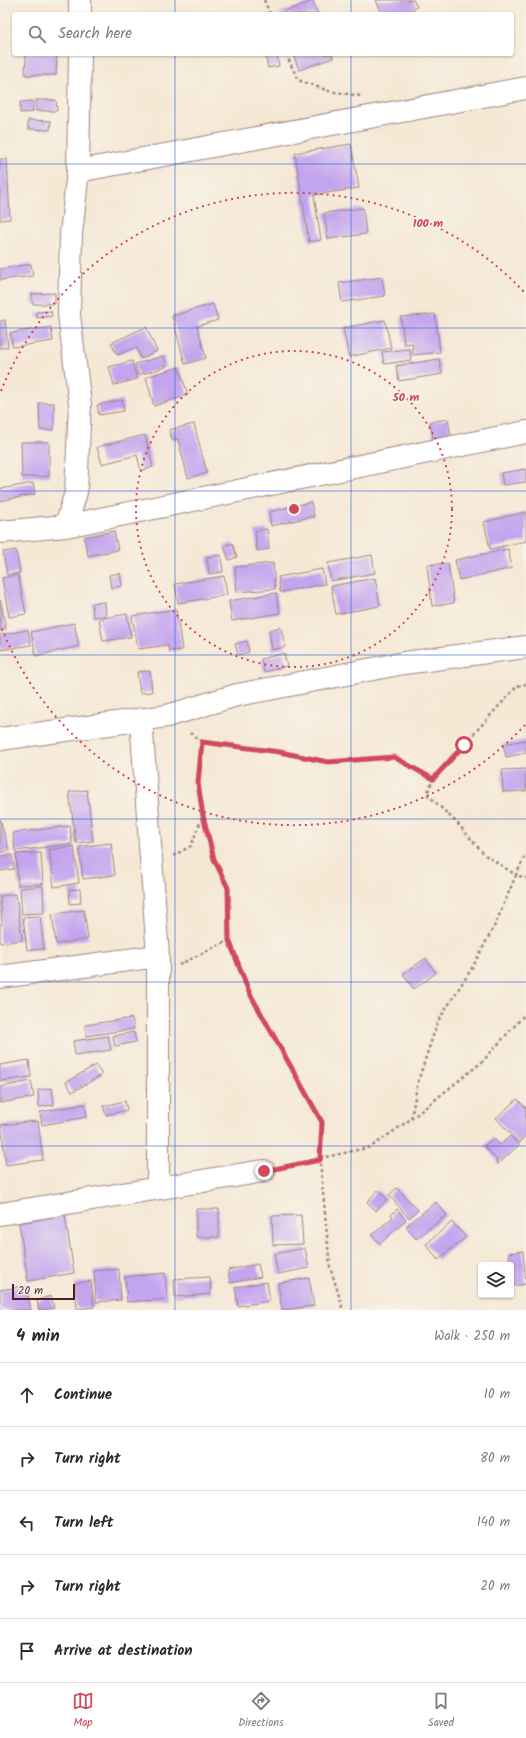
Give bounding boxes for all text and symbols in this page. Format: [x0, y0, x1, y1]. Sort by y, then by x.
search box [12, 12, 514, 56]
text: Search here [58, 22, 132, 46]
icon: search [26, 23, 48, 45]
text: 100 m [413, 214, 443, 233]
text: 50 m [392, 388, 420, 407]
centre of rings [287, 502, 301, 516]
route start [455, 736, 473, 754]
route end [255, 1162, 273, 1180]
map controls [478, 1262, 514, 1298]
button: layers [478, 1262, 514, 1298]
scale bar [12, 1282, 75, 1301]
text: 20 m [18, 1282, 43, 1300]
text: 4 min [16, 1323, 60, 1350]
text: Walk · 250 m [434, 1326, 510, 1347]
text: Continue [54, 1383, 112, 1407]
icon: ahead [16, 1384, 38, 1406]
text: 10 m [484, 1384, 510, 1405]
text: Turn right [54, 1447, 121, 1471]
icon: right [16, 1448, 38, 1470]
text: 80 m [480, 1448, 510, 1469]
text: Turn left [54, 1511, 114, 1535]
icon: left [16, 1512, 38, 1534]
text: 140 m [477, 1512, 510, 1533]
text: Turn right [54, 1575, 121, 1599]
icon: right [16, 1576, 38, 1598]
text: 20 m [480, 1576, 510, 1597]
text: Arrive at destination [54, 1639, 193, 1663]
icon: arrive [16, 1640, 38, 1662]
tab: Map [72, 1690, 94, 1732]
tab: Directions [238, 1690, 284, 1732]
tab: Saved [428, 1690, 454, 1732]

